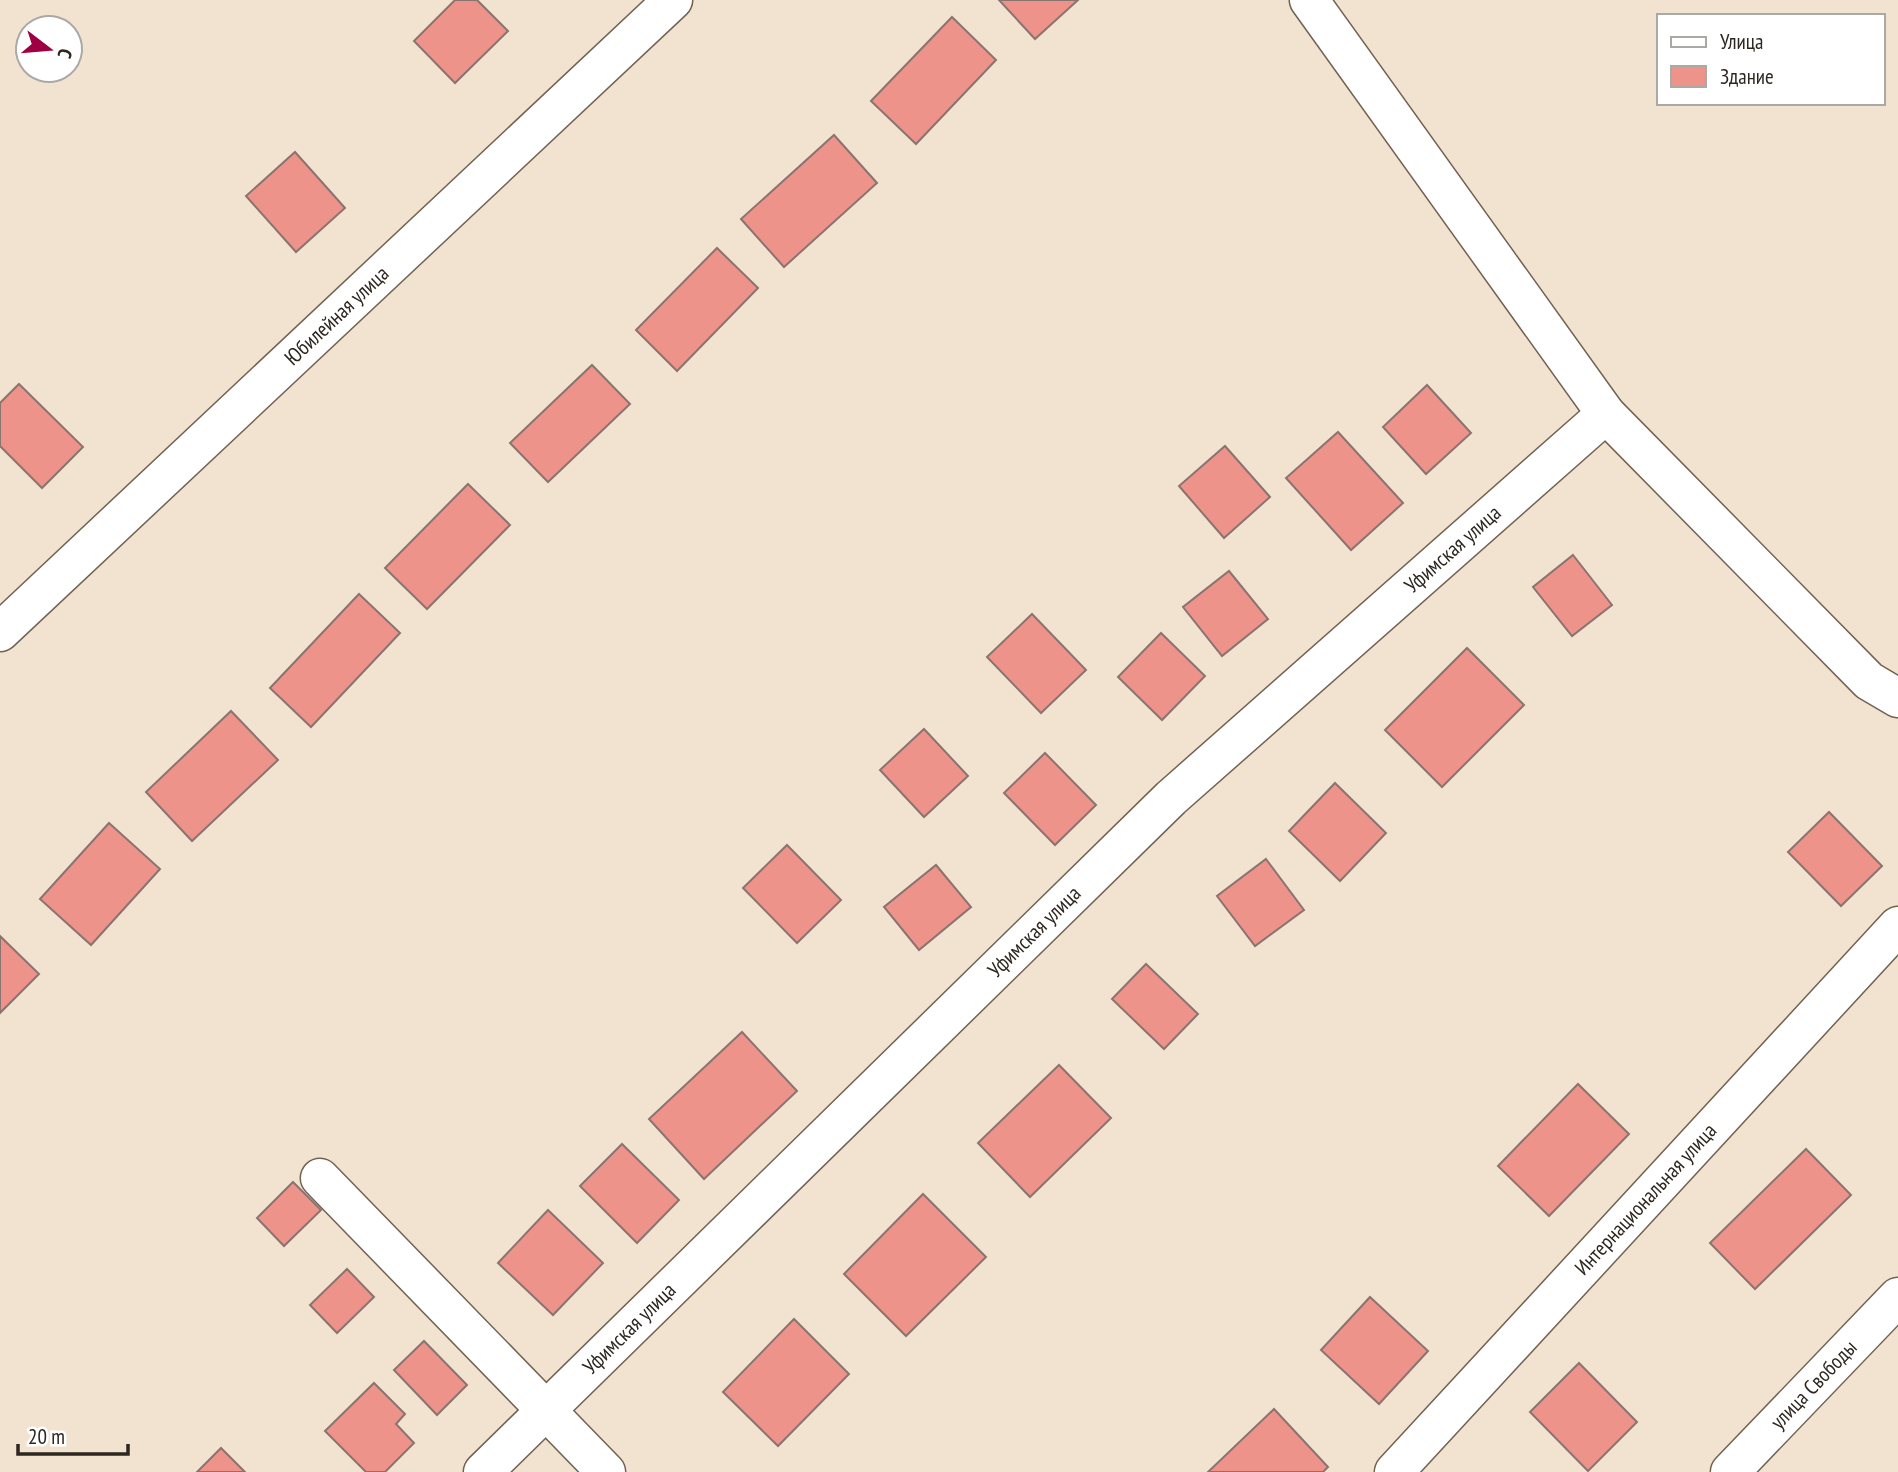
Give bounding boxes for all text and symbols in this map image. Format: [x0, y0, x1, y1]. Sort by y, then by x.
north arrow [14, 14, 84, 84]
legend [1657, 14, 1884, 105]
text: Улица [1720, 28, 1763, 55]
text: С [53, 46, 78, 61]
text: Здание [1720, 63, 1774, 90]
street label: Юбилейная улица [279, 260, 394, 371]
street label: Уфимская улица [1399, 499, 1506, 599]
street label: Уфимская улица [982, 880, 1086, 983]
street label: Интернациональная улица [1568, 1117, 1722, 1281]
street label: Уфимская улица [577, 1277, 681, 1380]
street label: улица Свободы [1764, 1334, 1862, 1435]
scale bar [18, 1412, 128, 1456]
text: 20 m [28, 1423, 65, 1450]

